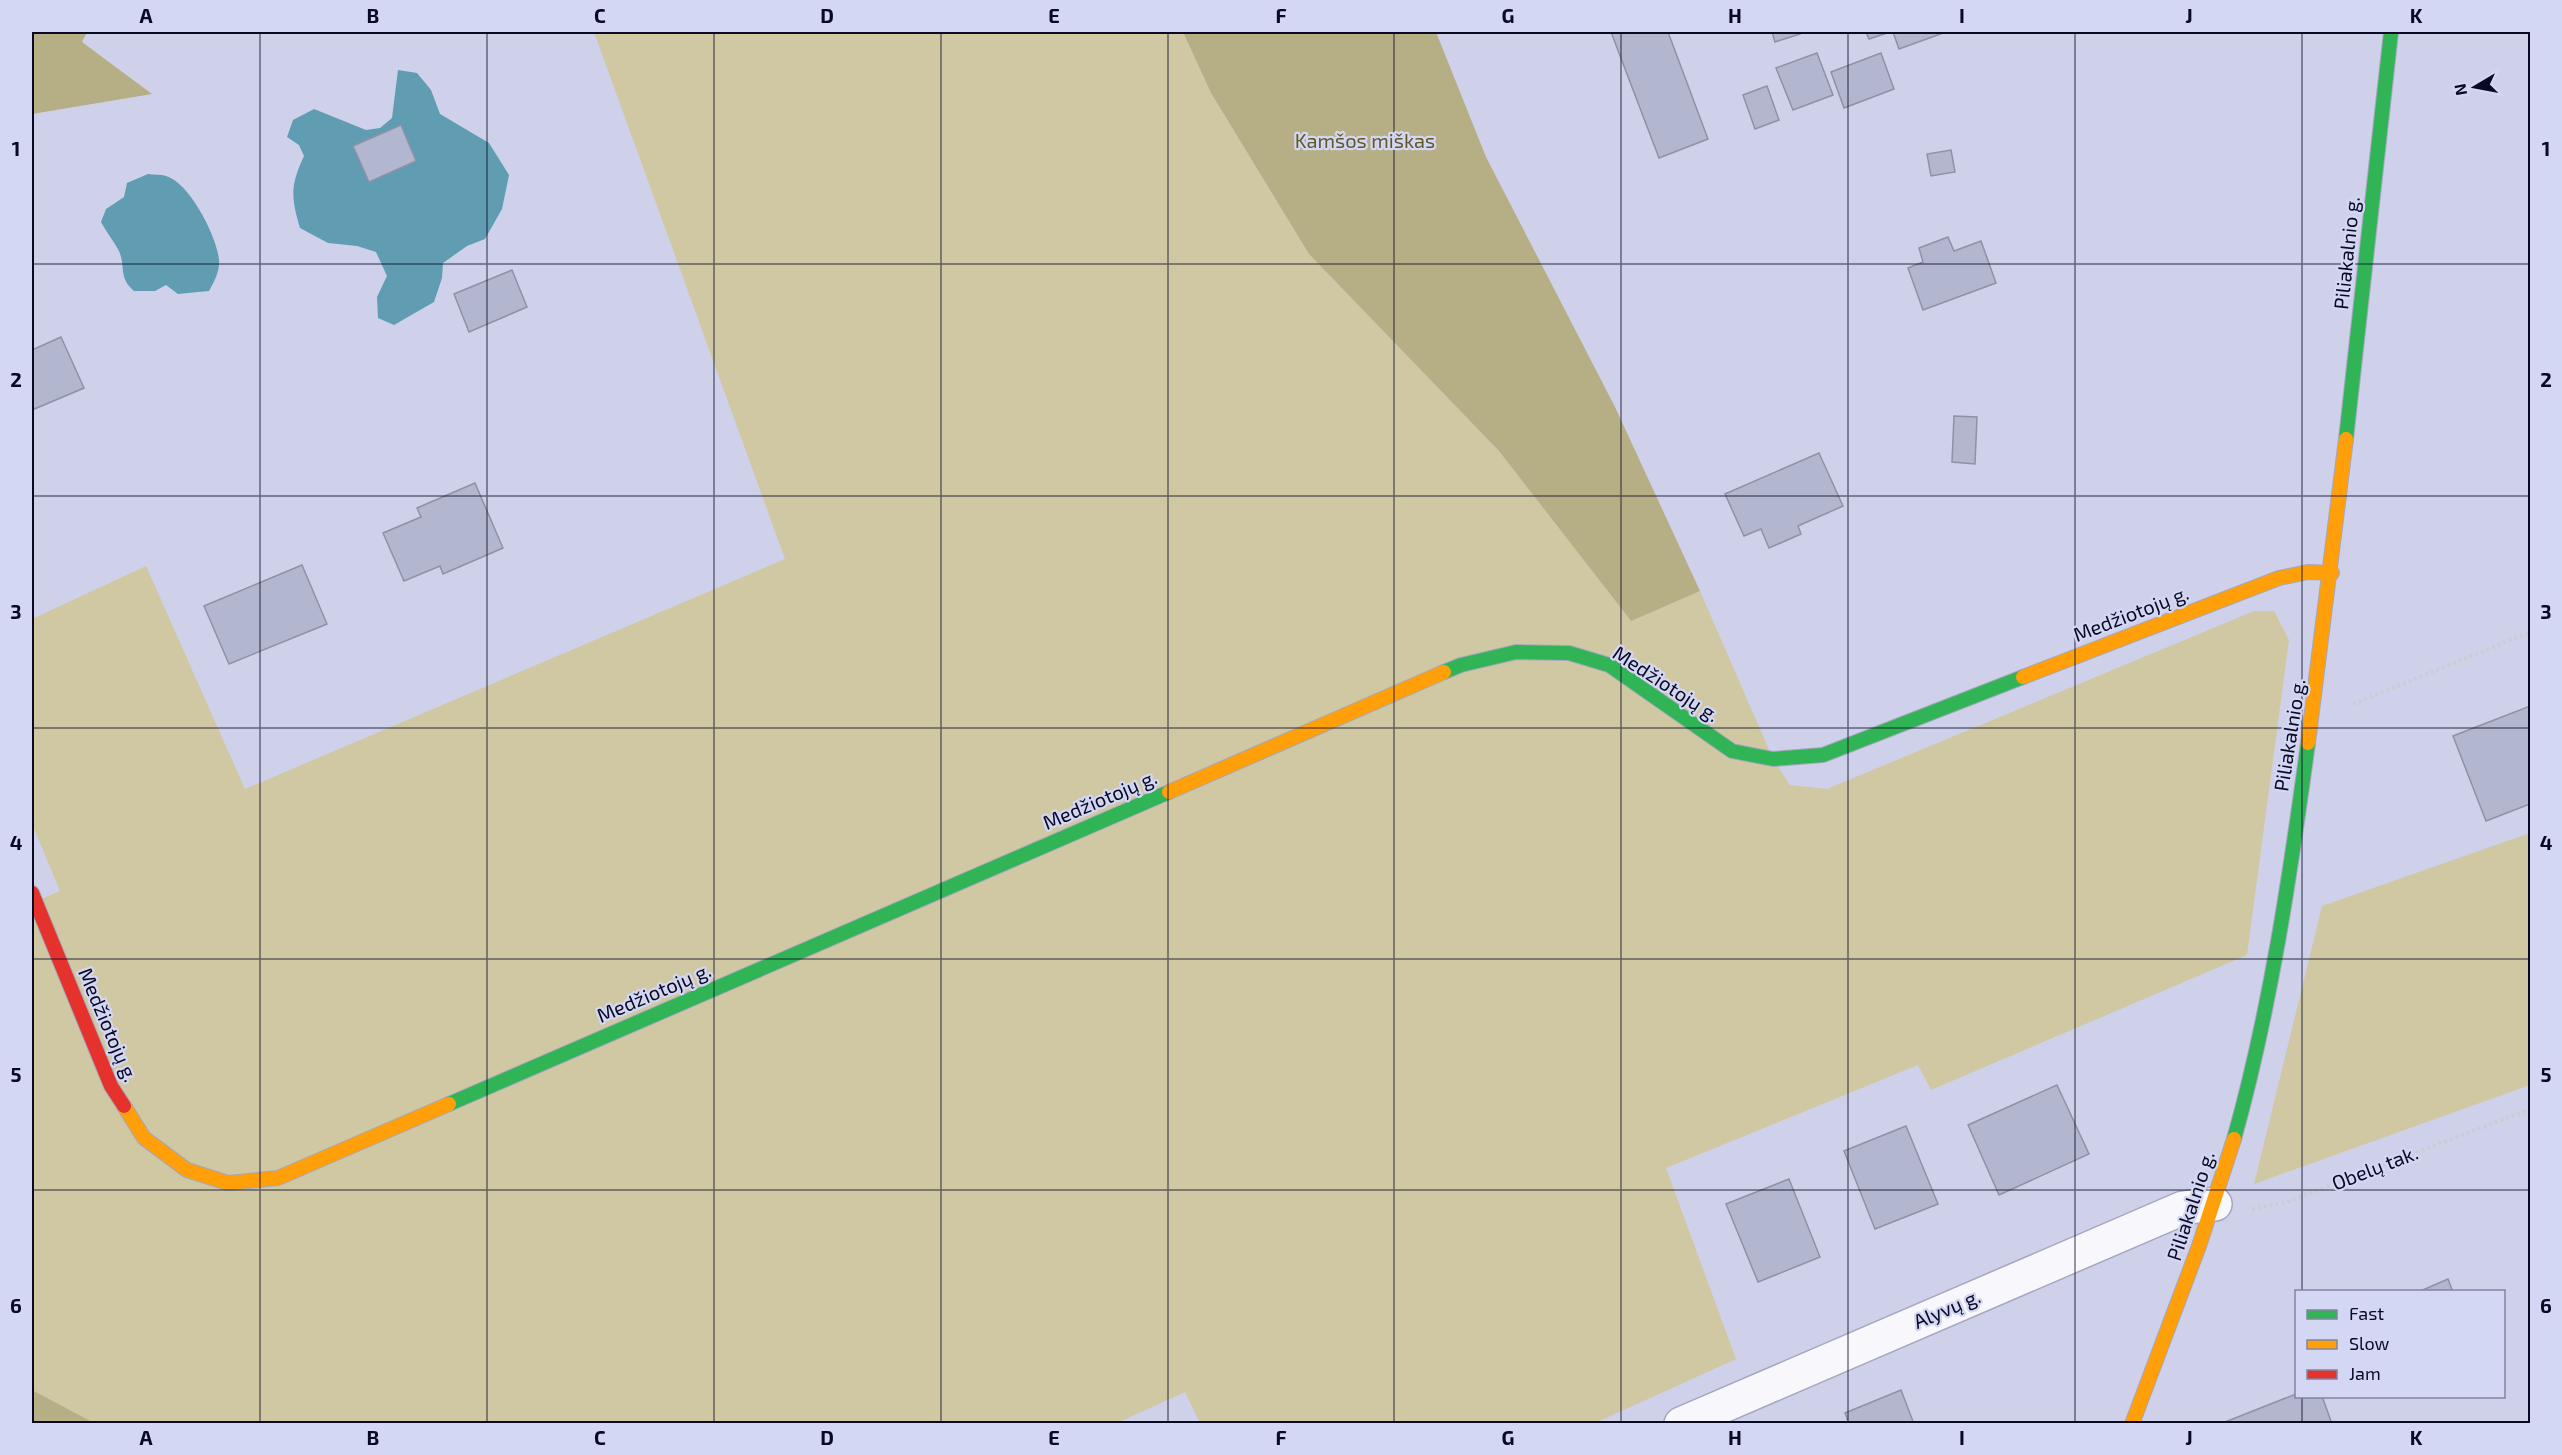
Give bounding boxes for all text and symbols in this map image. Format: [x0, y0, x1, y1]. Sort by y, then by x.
text: A [139, 3, 153, 27]
text: B [367, 3, 379, 27]
text: C [594, 3, 606, 27]
text: D [820, 3, 834, 27]
text: E [1048, 3, 1060, 27]
text: F [1275, 3, 1287, 27]
text: G [1502, 3, 1514, 27]
text: H [1728, 3, 1742, 27]
text: I [1959, 3, 1965, 27]
text: J [2185, 3, 2193, 27]
text: K [2410, 3, 2423, 27]
north arrow [2445, 57, 2505, 117]
text: N [2449, 82, 2470, 97]
park label: Kamšos miškas [1295, 128, 1435, 152]
text: 1 [12, 136, 20, 160]
text: 1 [2542, 136, 2550, 160]
street label: Piliakalnio g. [2328, 195, 2364, 311]
text: 2 [10, 367, 22, 391]
text: 2 [2540, 367, 2552, 391]
street label: Medžiotojų g. [2069, 580, 2192, 646]
text: 3 [10, 599, 22, 623]
text: 3 [2540, 599, 2552, 623]
street label: Medžiotojų g. [1609, 640, 1724, 726]
street label: Piliakalnio g. [2268, 677, 2310, 793]
street label: Medžiotojų g. [1039, 764, 1160, 834]
text: 4 [10, 830, 23, 854]
text: 4 [2540, 830, 2553, 854]
street label: Medžiotojų g. [593, 957, 714, 1027]
street label: Medžiotojų g. [74, 964, 144, 1085]
text: 5 [10, 1062, 22, 1086]
text: 5 [2540, 1062, 2552, 1086]
street label: Obelų tak. [2328, 1140, 2421, 1194]
street label: Piliakalnio g. [2161, 1148, 2219, 1264]
street label: Alyvų g. [1909, 1283, 1984, 1333]
legend [2295, 1290, 2505, 1398]
text: 6 [10, 1293, 22, 1317]
text: 6 [2540, 1293, 2552, 1317]
text: Fast [2349, 1302, 2384, 1324]
text: Slow [2349, 1332, 2390, 1354]
text: Jam [2349, 1362, 2381, 1384]
text: A [139, 1425, 153, 1449]
text: B [367, 1425, 379, 1449]
text: C [594, 1425, 606, 1449]
text: D [820, 1425, 834, 1449]
text: E [1048, 1425, 1060, 1449]
text: F [1275, 1425, 1287, 1449]
text: G [1502, 1425, 1514, 1449]
text: H [1728, 1425, 1742, 1449]
text: I [1959, 1425, 1965, 1449]
text: J [2185, 1425, 2193, 1449]
text: K [2410, 1425, 2423, 1449]

